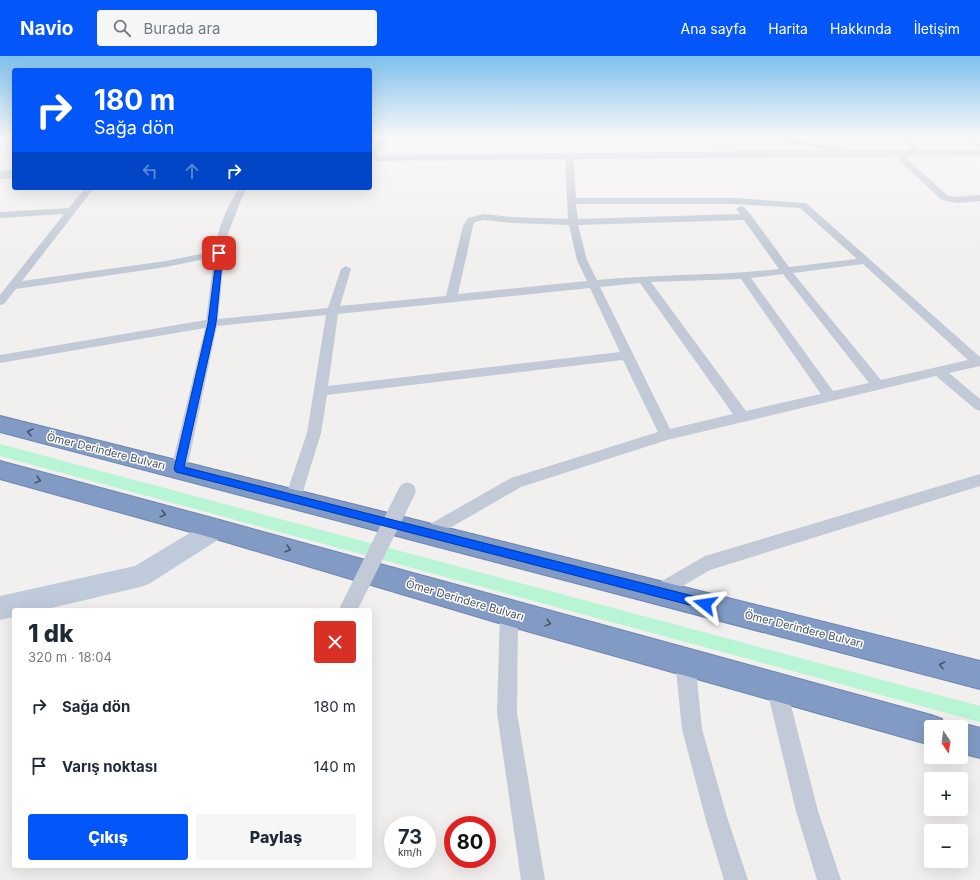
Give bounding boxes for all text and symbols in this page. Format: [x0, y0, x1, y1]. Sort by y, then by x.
search box [97, 10, 377, 46]
text: Navio [20, 17, 73, 40]
icon: search [111, 17, 133, 39]
text: Burada ara [143, 19, 220, 38]
text: Ana sayfa [681, 20, 746, 37]
text: Harita [768, 20, 808, 37]
text: Hakkında [830, 20, 892, 37]
text: İletişim [914, 20, 960, 37]
text: 180 m [94, 83, 175, 117]
icon: right [28, 84, 80, 136]
text: Sağa dön [94, 117, 174, 138]
icon: left [139, 160, 161, 182]
icon: ahead [181, 160, 203, 182]
icon: right [223, 160, 245, 182]
pin [202, 236, 236, 270]
icon: arrive [208, 242, 230, 264]
one-way arrow [26, 428, 33, 436]
street label: Ömer Derindere Bulvarı [45, 429, 167, 473]
one-way arrow [34, 475, 41, 484]
one-way arrow [159, 509, 166, 518]
one-way arrow [284, 544, 291, 553]
street label: Ömer Derindere Bulvarı [405, 576, 525, 624]
position arrow [684, 583, 726, 625]
street label: Ömer Derindere Bulvarı [743, 607, 865, 651]
text: 1 dk [28, 619, 73, 648]
one-way arrow [545, 619, 551, 627]
button: close [314, 621, 356, 663]
text: 320 m · 18:04 [28, 649, 112, 665]
one-way arrow [939, 661, 946, 670]
icon: right [28, 695, 50, 717]
text: Sağa dön [62, 697, 130, 716]
text: 180 m [314, 697, 356, 716]
north arrow [924, 720, 968, 764]
map controls [924, 720, 968, 868]
icon: arrive [28, 755, 50, 777]
text: Varış noktası [62, 757, 157, 776]
text: 140 m [313, 757, 356, 776]
button: + [924, 772, 968, 816]
button: Çıkış [28, 814, 188, 860]
button: Paylaş [196, 814, 356, 860]
speed limit sign: 80 [444, 816, 496, 868]
button: − [924, 824, 968, 868]
text: 73 [398, 825, 422, 849]
text: km/h [398, 846, 422, 858]

